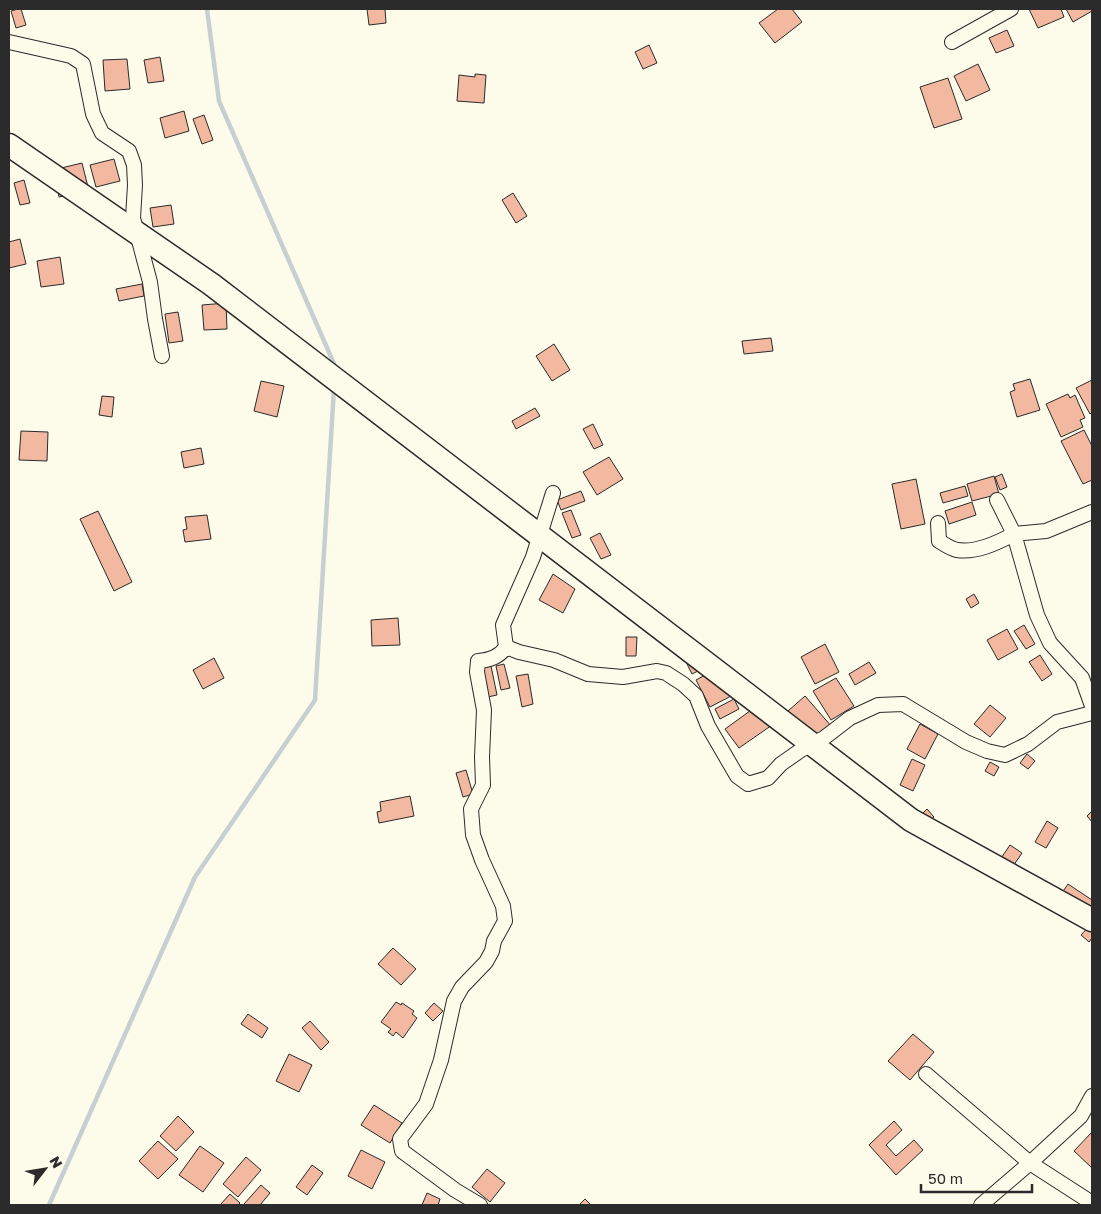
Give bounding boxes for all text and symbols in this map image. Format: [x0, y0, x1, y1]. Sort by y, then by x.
north arrow [20, 1144, 70, 1194]
text: N [47, 1153, 67, 1171]
scale bar [921, 1162, 1032, 1194]
text: 50 m [928, 1169, 963, 1187]

